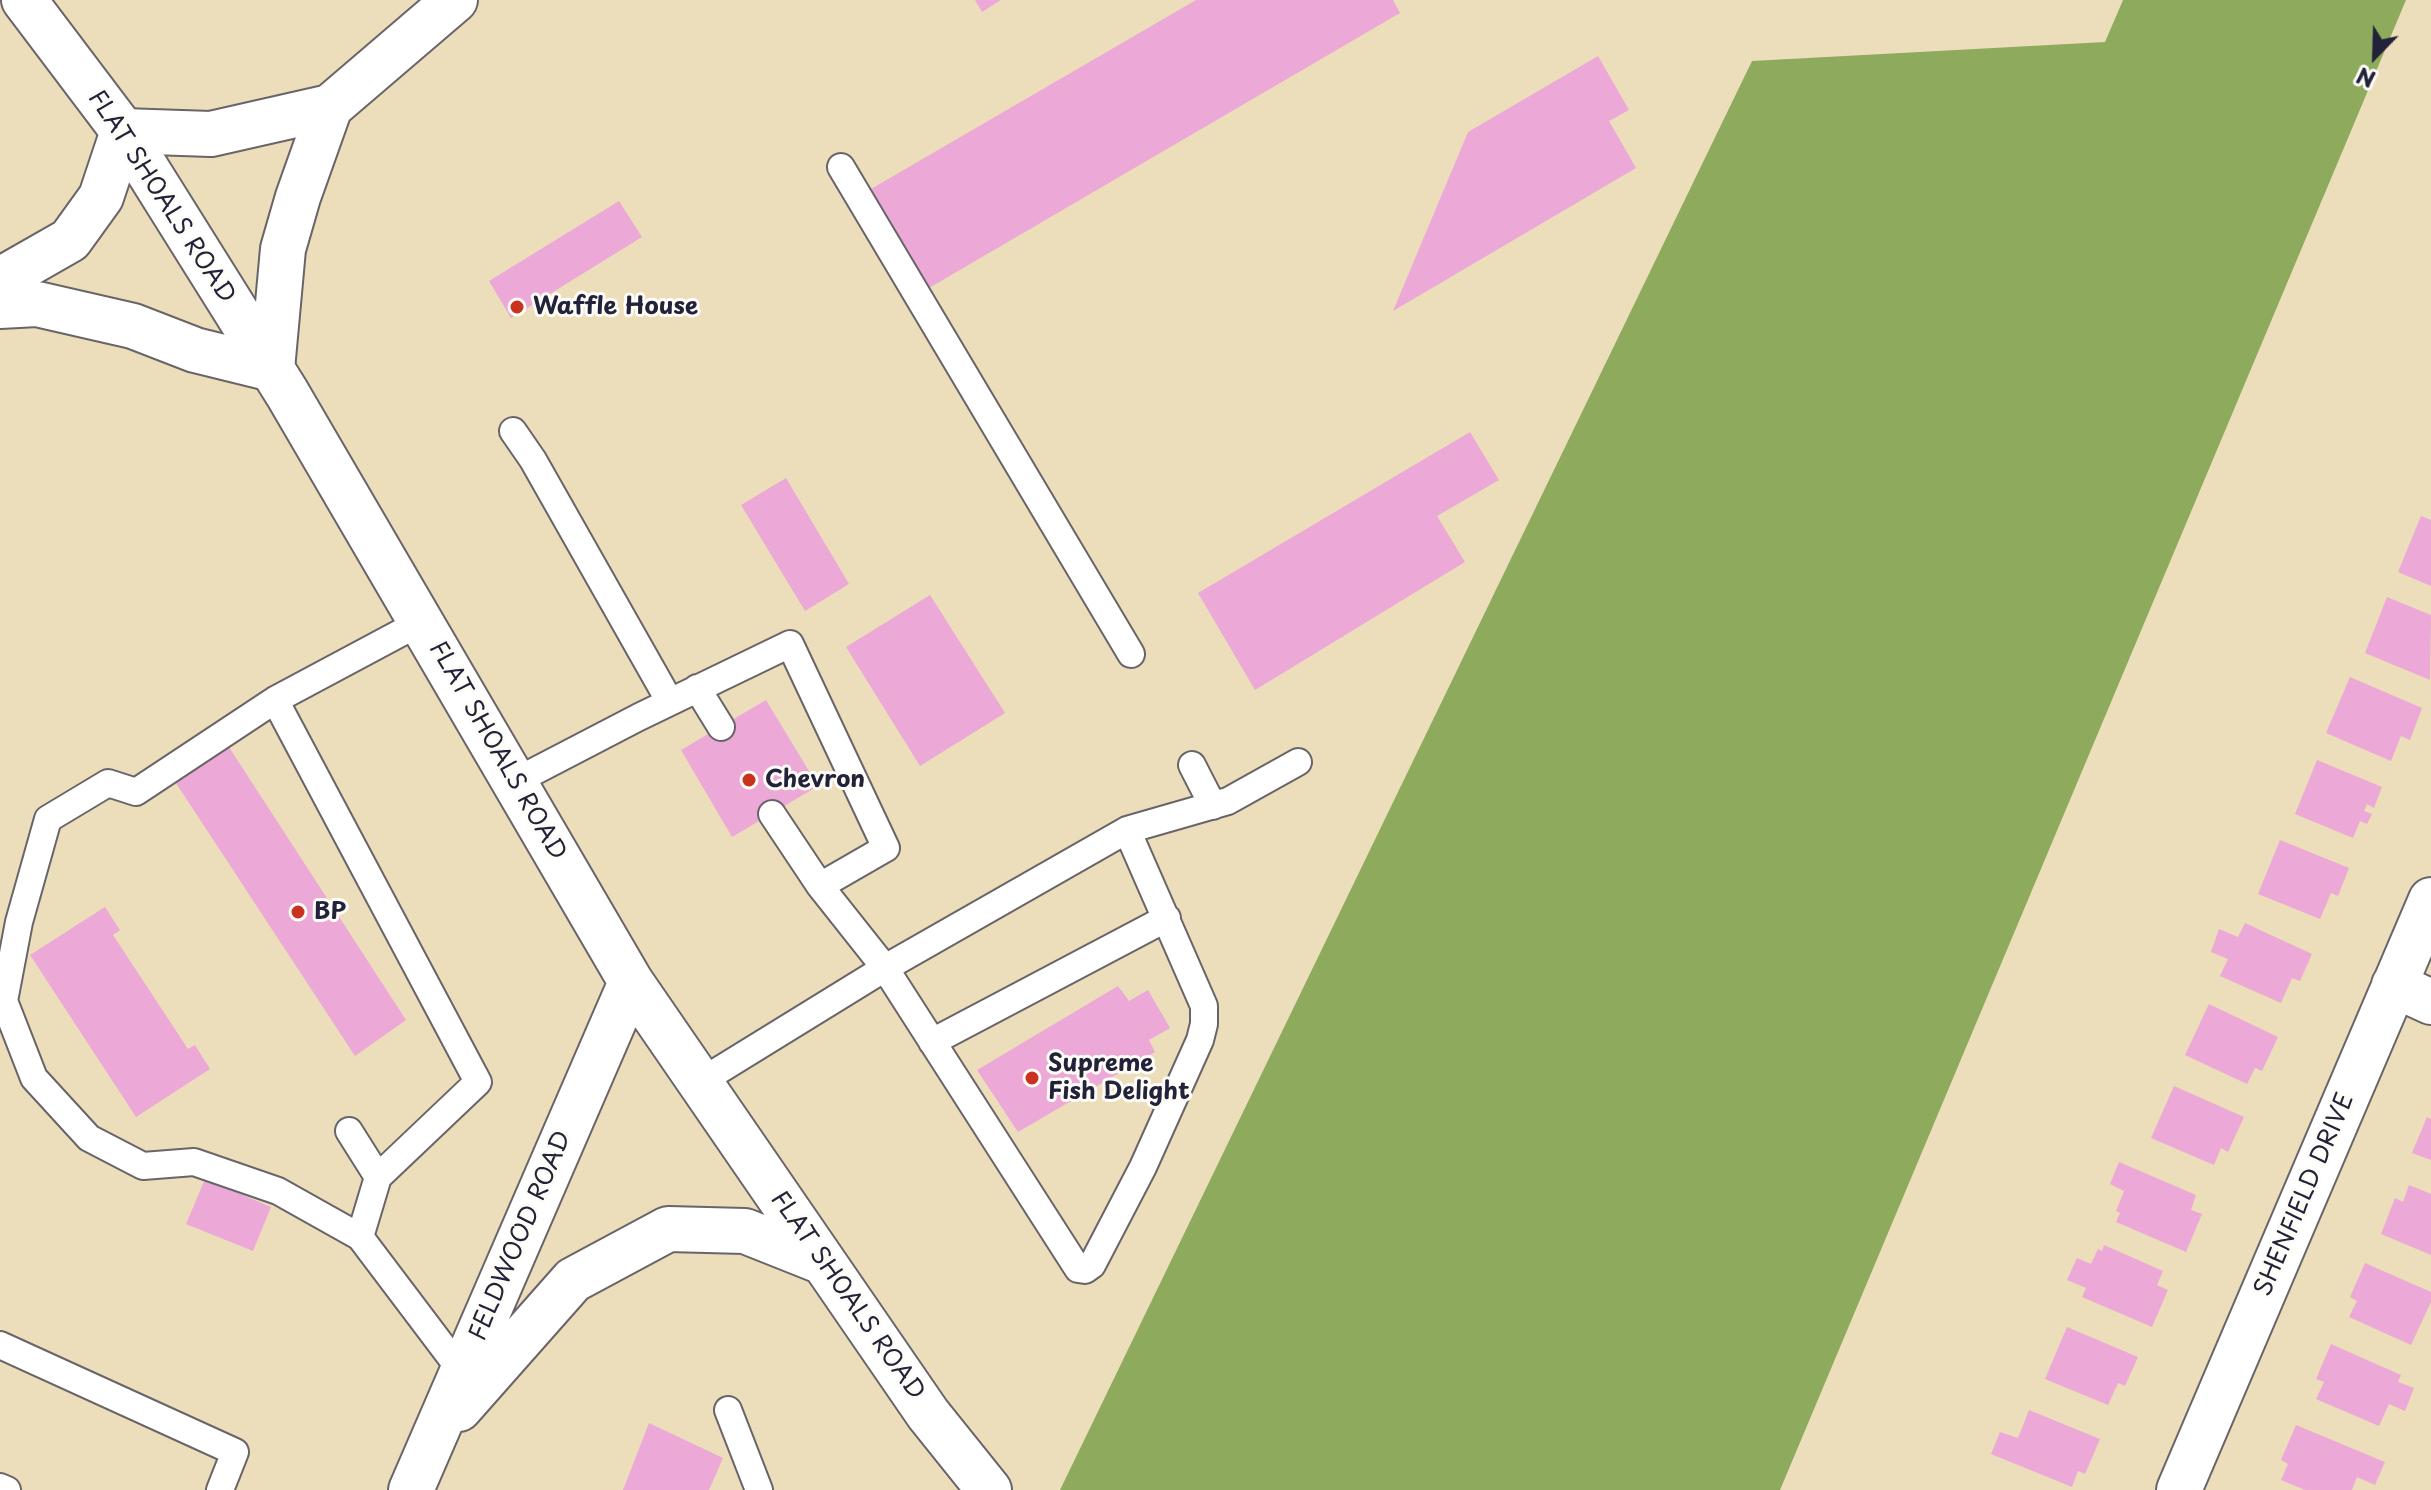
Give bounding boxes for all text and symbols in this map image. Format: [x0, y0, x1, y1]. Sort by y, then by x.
north arrow [2335, 16, 2415, 96]
text: N [2351, 60, 2380, 97]
street label: FLAT SHOALS ROAD [81, 85, 241, 309]
place label: Waffle House [533, 293, 698, 321]
marker: Waffle House [508, 298, 526, 316]
street label: FLAT SHOALS ROAD [423, 636, 571, 866]
place label: Chevron [765, 766, 865, 794]
marker: Chevron [740, 771, 758, 789]
place label: BP [314, 898, 346, 926]
marker: BP [289, 903, 307, 921]
place label: Supreme Fish Delight [1048, 1050, 1190, 1106]
marker: Supreme Fish Delight [1023, 1069, 1041, 1087]
street label: SHENFIELD DRIVE [2249, 1089, 2361, 1301]
street label: FELDWOOD ROAD [464, 1127, 578, 1345]
street label: FLAT SHOALS ROAD [764, 1186, 930, 1406]

